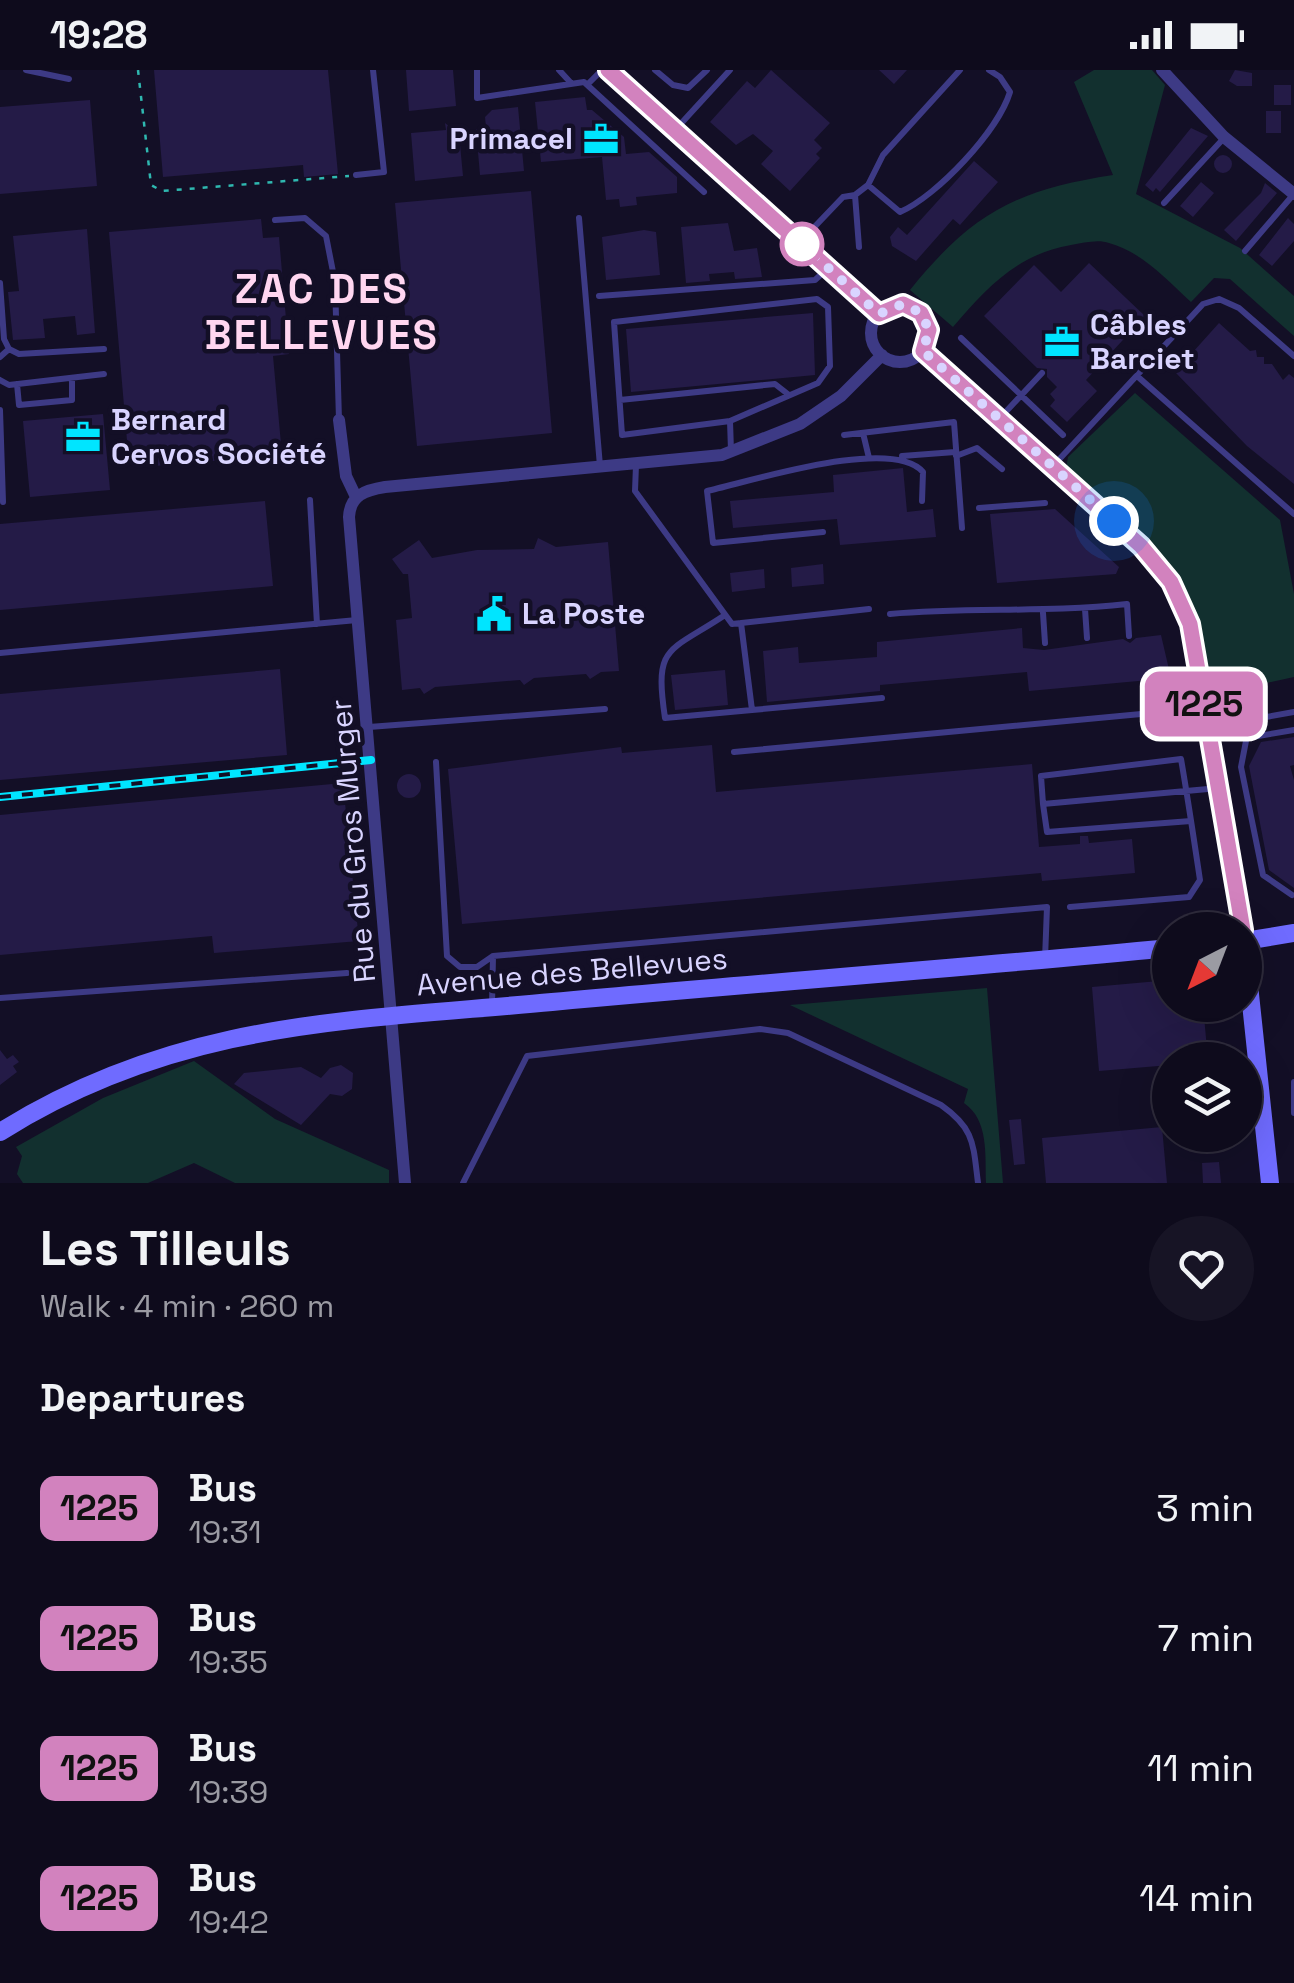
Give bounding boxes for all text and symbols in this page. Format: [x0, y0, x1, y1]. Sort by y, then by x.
text: 19:28 [50, 11, 147, 59]
place label: Primacel [449, 119, 573, 158]
office icon: Primacel [582, 120, 620, 158]
unlabelled marker [781, 223, 823, 265]
district label: ZAC DES BELLEVUES [205, 264, 439, 361]
place label: Câbles Barciet [1090, 305, 1195, 378]
office icon: Câbles Barciet [1043, 323, 1081, 361]
place label: Bernard Cervos Société [111, 400, 327, 473]
office icon: Bernard Cervos Société [64, 418, 102, 456]
your location [1089, 496, 1139, 546]
place label: La Poste [522, 594, 645, 633]
public building icon: La Poste [475, 595, 513, 633]
line badge: 1225 [1134, 672, 1274, 736]
text: 1225 [1165, 682, 1243, 726]
street label: Rue du Gros Murger [321, 698, 384, 984]
north arrow [1152, 912, 1262, 1022]
map controls [1152, 912, 1262, 1152]
street label: Avenue des Bellevues [415, 938, 729, 1005]
button: layers [1152, 1042, 1262, 1152]
button: heart [1149, 1216, 1254, 1321]
text: Les Tilleuls [40, 1218, 291, 1279]
text: Walk · 4 min · 260 m [40, 1286, 334, 1326]
text: Departures [40, 1374, 245, 1422]
text: Bus [188, 1464, 257, 1512]
text: 3 min [1156, 1484, 1254, 1532]
text: 1225 [60, 1486, 138, 1530]
text: 19:31 [188, 1512, 262, 1552]
text: Bus [188, 1594, 257, 1642]
text: 7 min [1158, 1614, 1254, 1662]
text: 1225 [60, 1616, 138, 1660]
text: 19:35 [188, 1642, 268, 1682]
text: Bus [188, 1724, 257, 1772]
text: 11 min [1147, 1744, 1254, 1792]
text: 1225 [60, 1746, 138, 1790]
text: 19:39 [188, 1772, 268, 1812]
text: Bus [188, 1854, 257, 1902]
text: 14 min [1139, 1874, 1254, 1922]
text: 1225 [60, 1876, 138, 1920]
text: 19:42 [188, 1902, 269, 1942]

